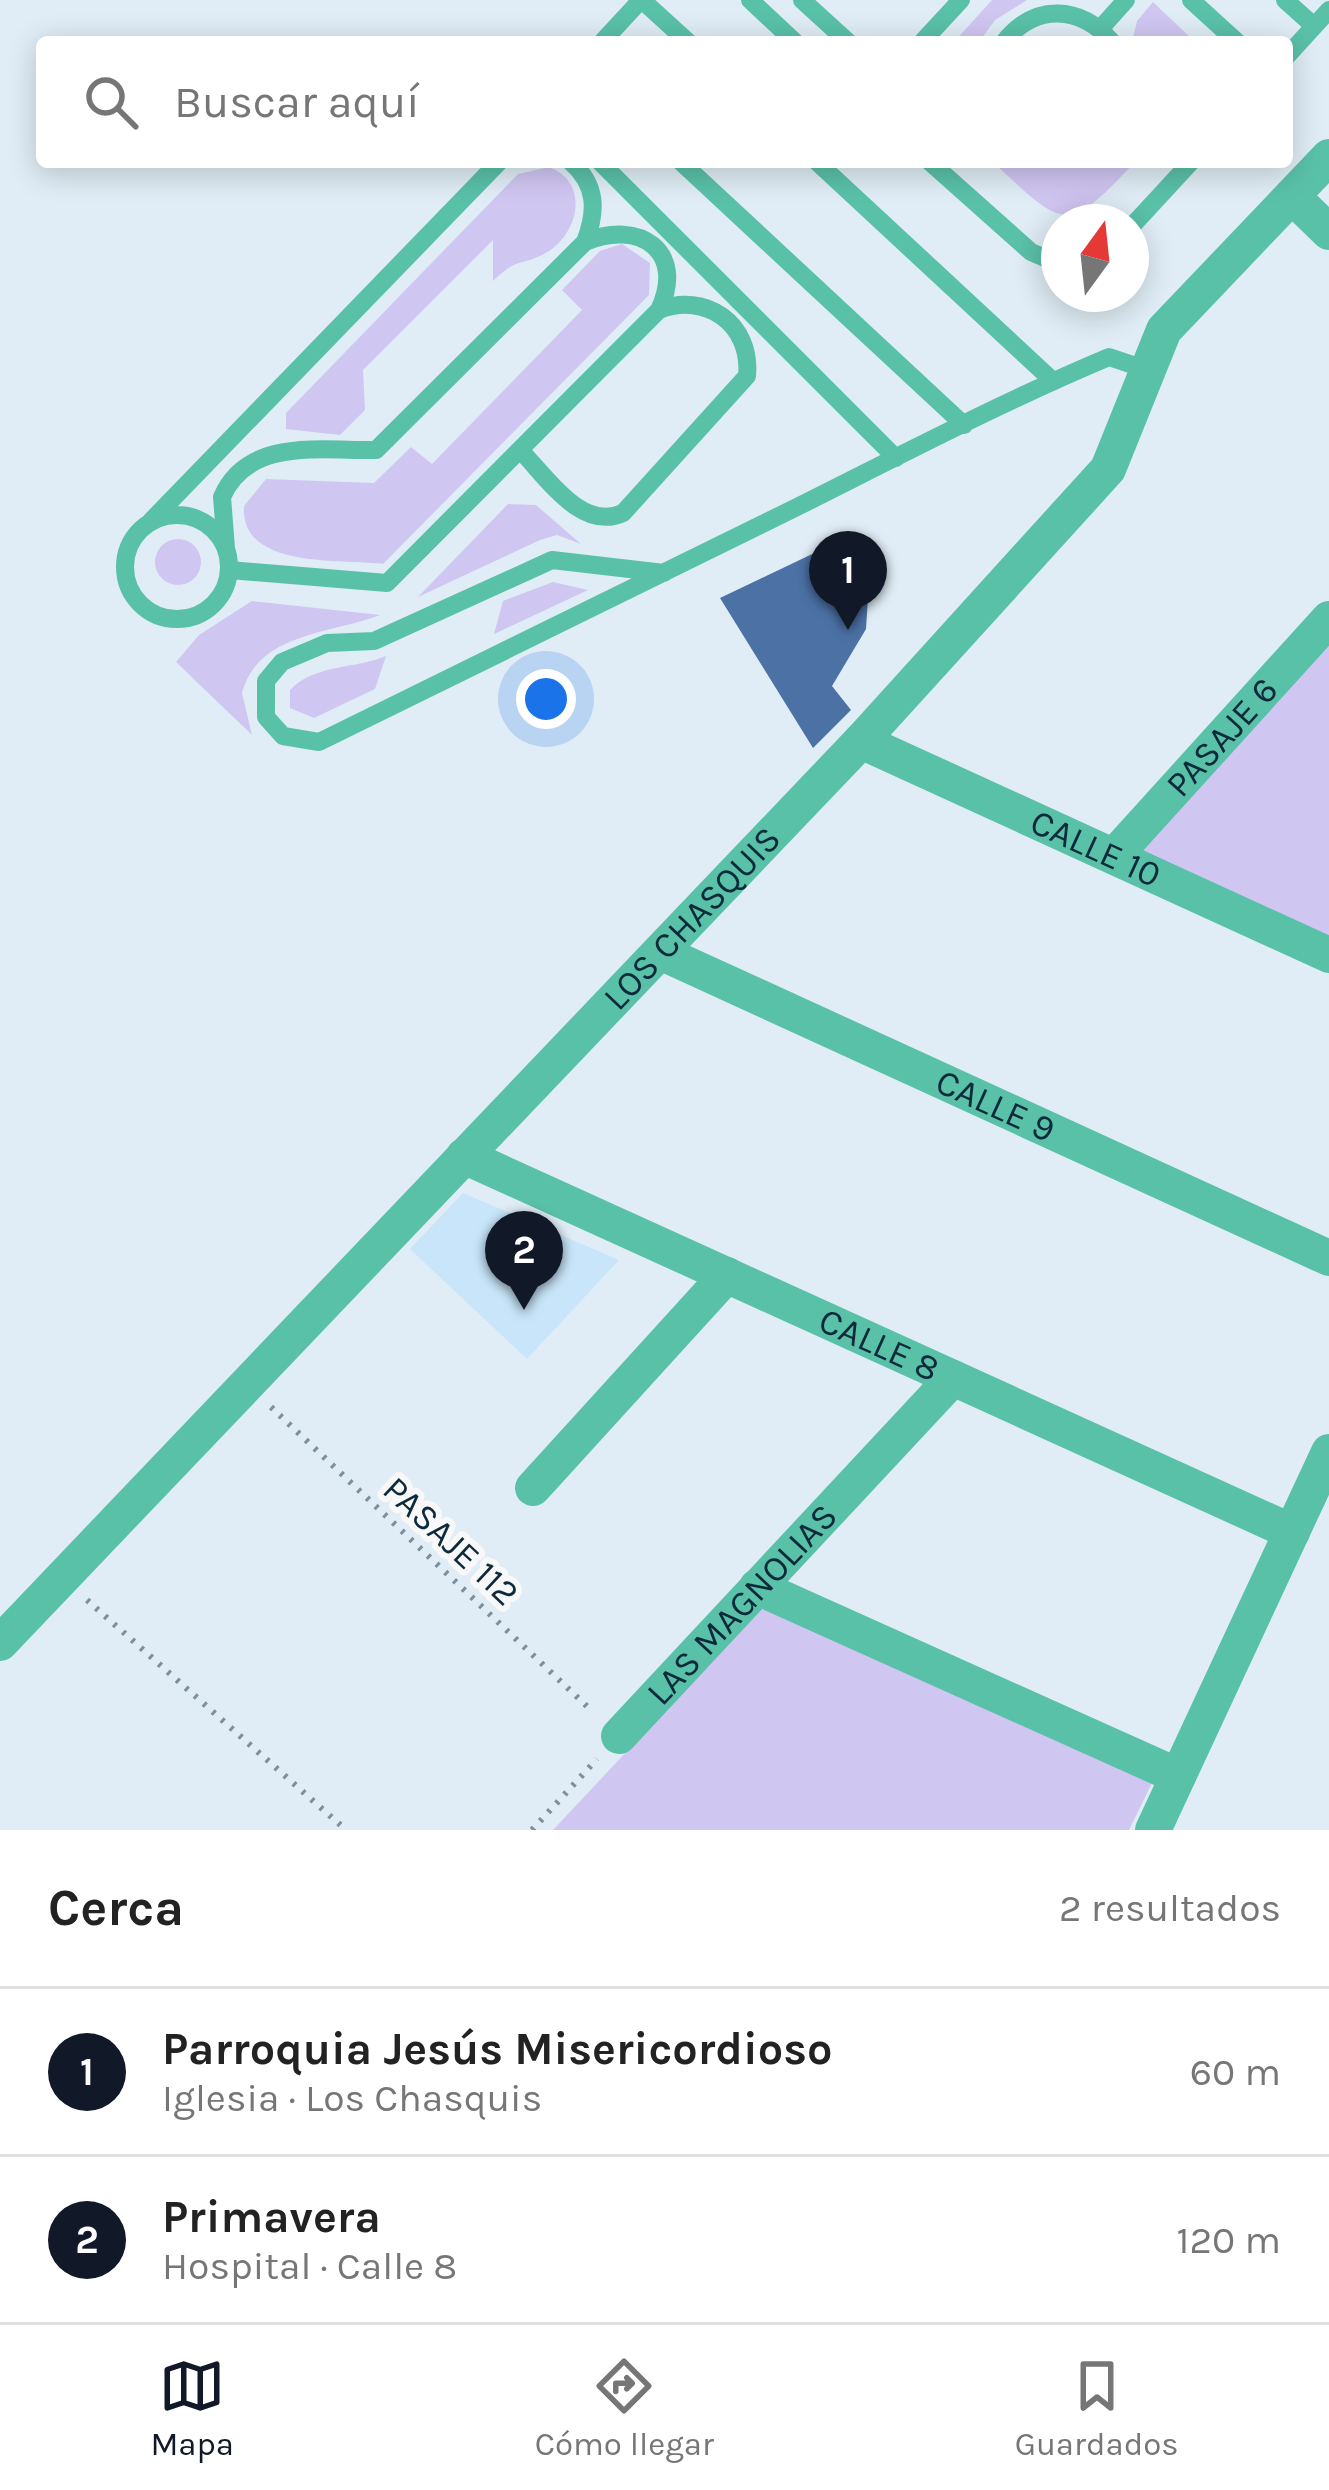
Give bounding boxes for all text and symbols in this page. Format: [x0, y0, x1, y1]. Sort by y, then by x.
search box [36, 36, 1293, 168]
icon: search [78, 69, 144, 135]
text: Buscar aquí [174, 76, 420, 128]
north arrow [1041, 204, 1149, 312]
pin: 1 [809, 531, 887, 630]
your location [516, 669, 576, 729]
street label: PASAJE 6 [1157, 669, 1286, 805]
street label: CALLE 10 [1024, 800, 1167, 896]
street label: LOS CHASQUIS [595, 818, 789, 1019]
street label: CALLE 9 [929, 1060, 1062, 1151]
pin: 2 [485, 1211, 563, 1310]
street label: CALLE 8 [813, 1299, 946, 1390]
street label: PASAJE 112 [375, 1468, 527, 1614]
street label: LAS MAGNOLIAS [638, 1495, 846, 1714]
text: Cerca [48, 1878, 184, 1938]
text: 2 resultados [1059, 1885, 1281, 1931]
text: Parroquia Jesús Misericordioso [162, 2023, 832, 2075]
text: 1 [80, 2049, 94, 2095]
text: 60 m [1190, 2049, 1281, 2095]
text: Iglesia · Los Chasquis [162, 2075, 542, 2121]
text: Primavera [162, 2191, 381, 2243]
text: 2 [75, 2217, 99, 2263]
text: 120 m [1177, 2217, 1281, 2263]
text: Hospital · Calle 8 [162, 2243, 457, 2289]
tab: Mapa [150, 2353, 234, 2463]
tab: Cómo llegar [535, 2353, 714, 2463]
tab: Guardados [1015, 2353, 1179, 2463]

